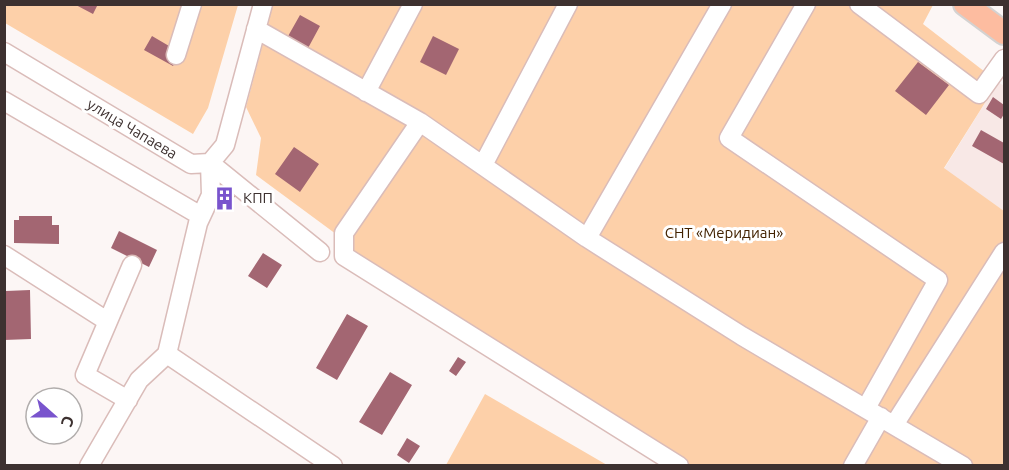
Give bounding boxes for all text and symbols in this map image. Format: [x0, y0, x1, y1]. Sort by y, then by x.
street label: улица Чапаева [84, 95, 180, 162]
building icon: КПП [212, 185, 238, 211]
place label: КПП [243, 189, 273, 206]
park label: СНТ «Меридиан» [665, 224, 783, 241]
north arrow [24, 386, 84, 446]
text: С [58, 413, 78, 429]

